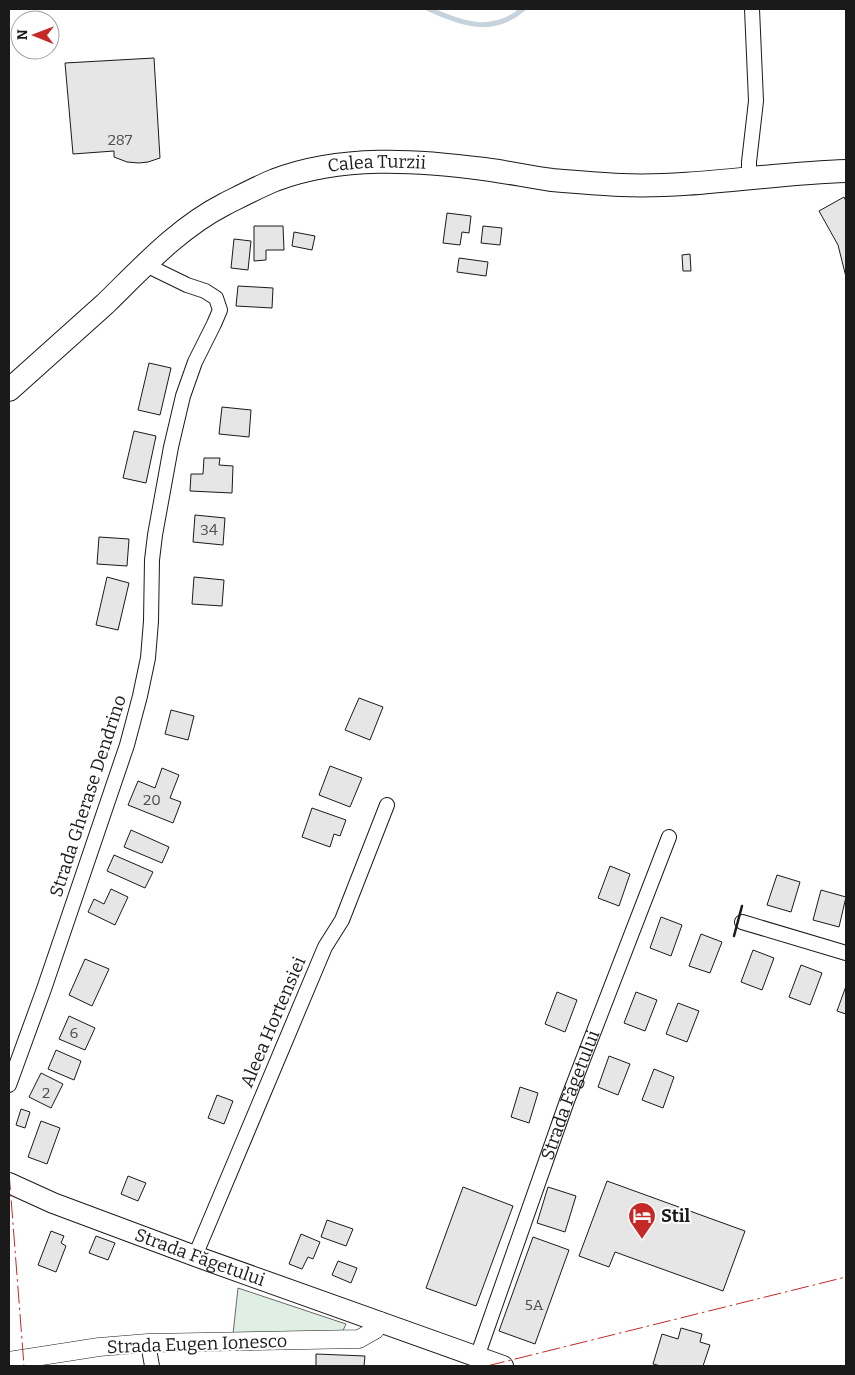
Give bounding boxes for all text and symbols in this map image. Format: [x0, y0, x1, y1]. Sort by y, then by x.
north arrow [10, 10, 60, 60]
text: N [14, 29, 31, 40]
house number: 287 [108, 131, 133, 149]
street label: Calea Turzii [326, 151, 427, 177]
house number: 34 [200, 521, 218, 539]
street label: Strada Gherase Dendrino [45, 692, 131, 900]
house number: 20 [143, 791, 161, 809]
street label: Aleea Hortensiei [236, 953, 310, 1091]
house number: 6 [70, 1024, 79, 1042]
street label: Strada Făgetului [536, 1027, 604, 1163]
house number: 2 [42, 1084, 50, 1102]
hotel icon: Stil [627, 1201, 657, 1240]
place label: Stil [661, 1205, 691, 1227]
street label: Strada Făgetului [132, 1224, 268, 1291]
house number: 5A [525, 1296, 544, 1314]
street label: Strada Eugen Ionesco [106, 1330, 288, 1358]

